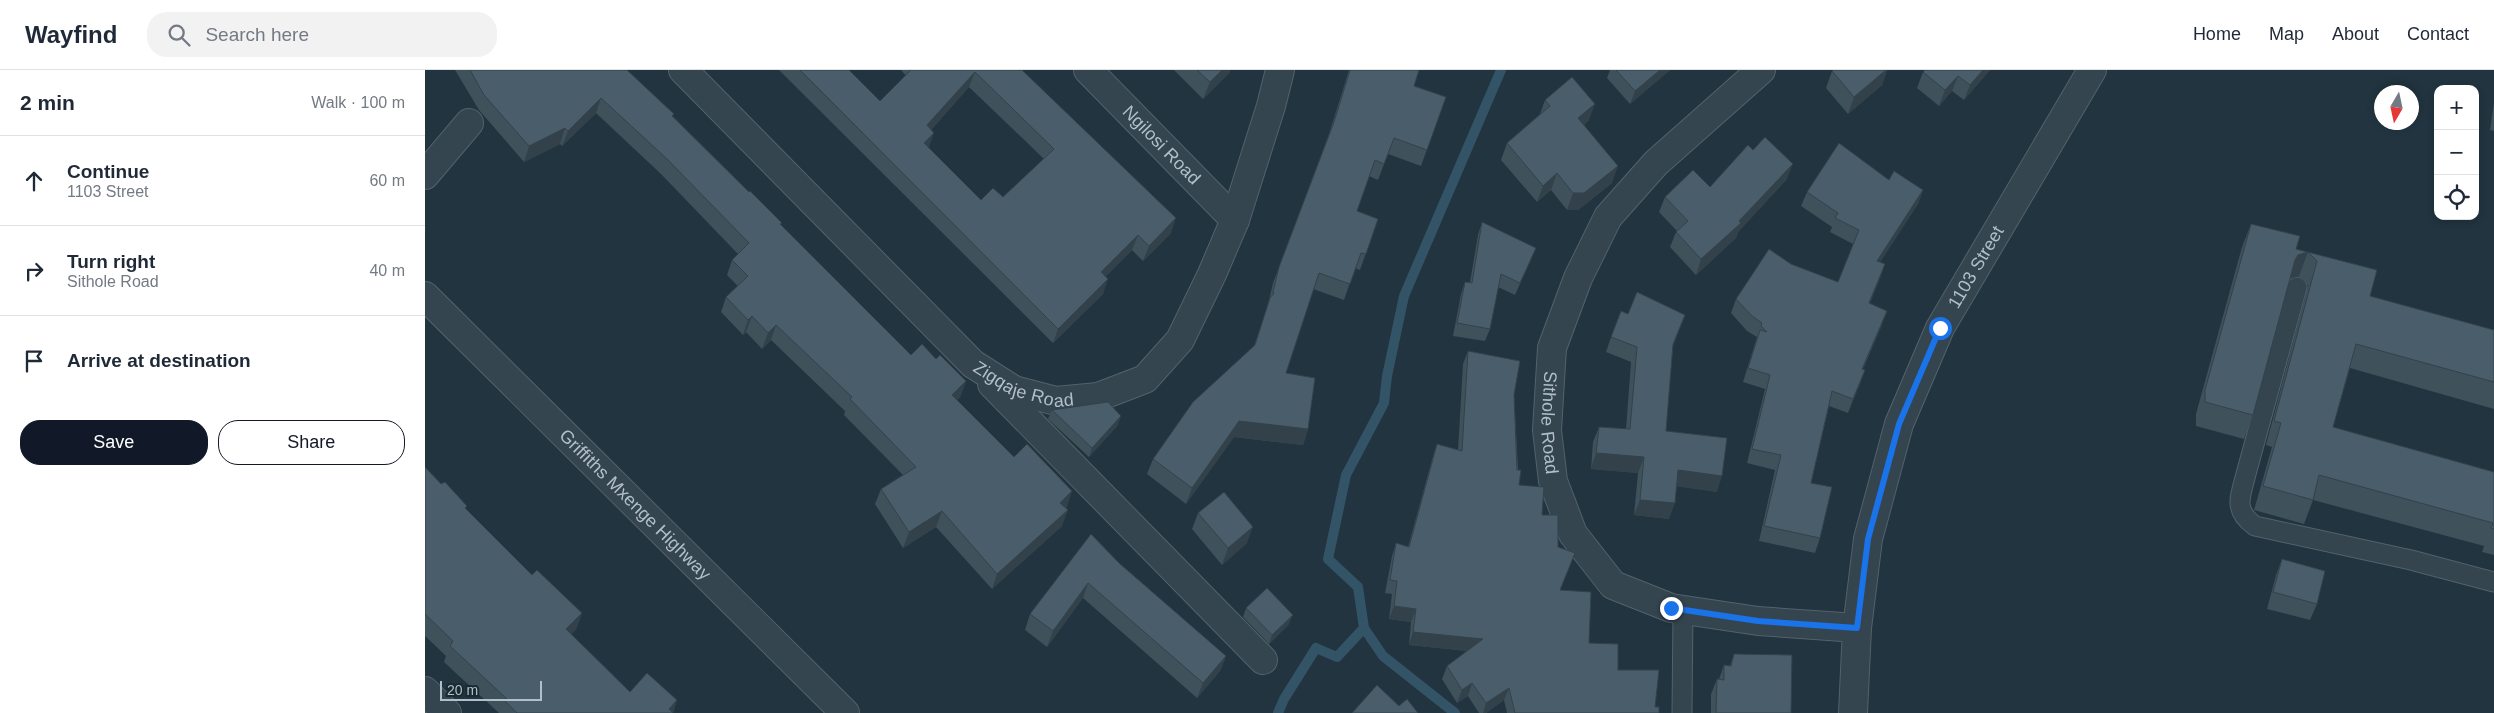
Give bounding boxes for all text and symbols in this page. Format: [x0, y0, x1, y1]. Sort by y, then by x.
search box [147, 12, 497, 57]
text: Wayfind [25, 21, 117, 48]
icon: search [165, 21, 193, 49]
text: Search here [205, 24, 309, 45]
text: Home [2193, 24, 2241, 44]
text: Map [2269, 24, 2304, 44]
text: About [2332, 24, 2379, 44]
text: Contact [2407, 24, 2469, 44]
north arrow [2374, 85, 2419, 130]
map controls [2434, 85, 2479, 220]
button: + [2434, 85, 2479, 130]
text: 2 min [20, 91, 75, 114]
text: Walk · 100 m [311, 94, 405, 111]
street label: Ngilosi Road [1119, 102, 1204, 188]
button: − [2434, 130, 2479, 175]
text: Continue [67, 161, 149, 182]
icon: ahead [20, 167, 48, 195]
text: 60 m [369, 172, 405, 189]
button: locate [2434, 175, 2479, 220]
text: 1103 Street [67, 183, 149, 200]
street label: 1103 Street [1944, 222, 2008, 312]
text: Turn right [67, 251, 155, 272]
icon: right [20, 257, 48, 285]
text: 40 m [369, 262, 405, 279]
text: Sithole Road [67, 273, 159, 290]
route start [1929, 317, 1952, 340]
icon: arrive [20, 347, 48, 375]
text: Arrive at destination [67, 350, 251, 371]
street label: Zigqaje Road [970, 357, 1075, 411]
street label: Sithole Road [1537, 371, 1562, 475]
button: Save [20, 420, 208, 465]
button: Share [218, 420, 405, 465]
street label: Griffiths Mxenge Highway [555, 425, 715, 584]
route end [1660, 597, 1683, 620]
scale bar [440, 678, 543, 701]
text: 20 m [447, 682, 478, 698]

